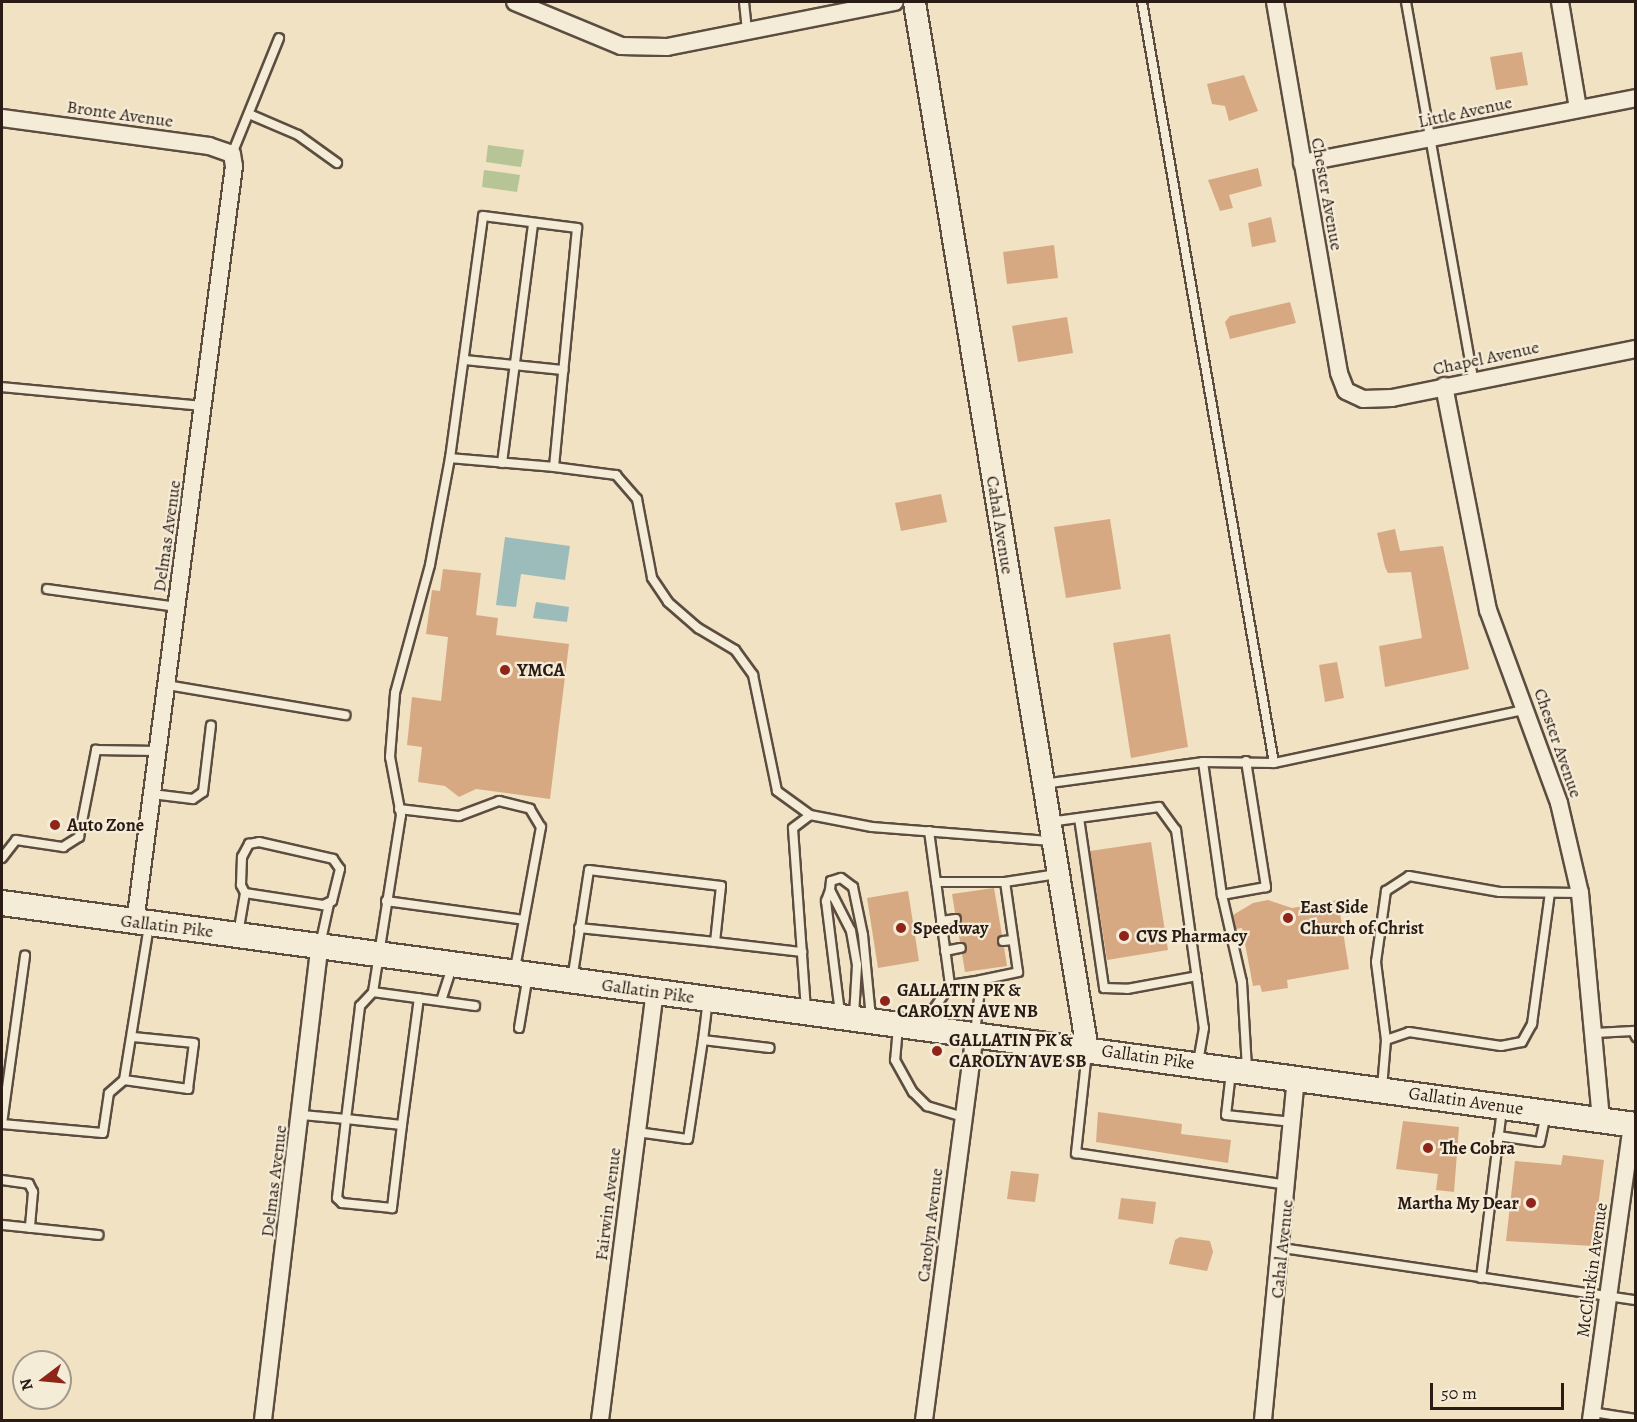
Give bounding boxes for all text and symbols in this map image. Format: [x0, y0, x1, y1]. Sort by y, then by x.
street label: Little Avenue [1416, 91, 1514, 133]
street label: Bronte Avenue [65, 96, 175, 132]
street label: Chester Avenue [1306, 136, 1348, 252]
street label: Chapel Avenue [1431, 336, 1541, 380]
street label: Cahal Avenue [982, 474, 1018, 576]
street label: Delmas Avenue [148, 479, 186, 593]
place label: YMCA [517, 659, 565, 681]
marker: YMCA [498, 663, 512, 677]
street label: Chester Avenue [1529, 685, 1587, 801]
place label: Auto Zone [67, 814, 144, 836]
marker: Auto Zone [48, 818, 62, 832]
place label: East Side Church of Christ [1300, 897, 1424, 940]
street label: Gallatin Pike [119, 910, 215, 942]
marker: East Side Church of Christ [1281, 911, 1295, 925]
place label: Speedway [913, 917, 988, 939]
marker: Speedway [894, 921, 908, 935]
place label: CVS Pharmacy [1136, 925, 1247, 947]
marker: CVS Pharmacy [1117, 929, 1131, 943]
street label: Gallatin Pike [600, 974, 696, 1008]
place label: GALLATIN PK & CAROLYN AVE NB [897, 980, 1038, 1022]
marker: GALLATIN PK & CAROLYN AVE NB [878, 994, 892, 1008]
place label: GALLATIN PK & CAROLYN AVE SB [949, 1030, 1087, 1072]
street label: Gallatin Pike [1100, 1040, 1196, 1074]
marker: GALLATIN PK & CAROLYN AVE SB [930, 1044, 944, 1058]
street label: Gallatin Avenue [1407, 1082, 1525, 1120]
street label: Delmas Avenue [256, 1124, 292, 1238]
place label: The Cobra [1440, 1137, 1515, 1159]
marker: The Cobra [1421, 1141, 1435, 1155]
street label: Fairwin Avenue [590, 1146, 626, 1262]
street label: Carolyn Avenue [912, 1167, 948, 1283]
place label: Martha My Dear [1397, 1192, 1519, 1214]
marker: Martha My Dear [1524, 1196, 1538, 1210]
street label: Cahal Avenue [1266, 1199, 1298, 1299]
street label: McClurkin Avenue [1572, 1201, 1612, 1339]
north arrow [12, 1350, 72, 1410]
scale bar [1433, 1371, 1566, 1409]
text: N [14, 1376, 39, 1393]
text: 50 m [1441, 1381, 1477, 1405]

